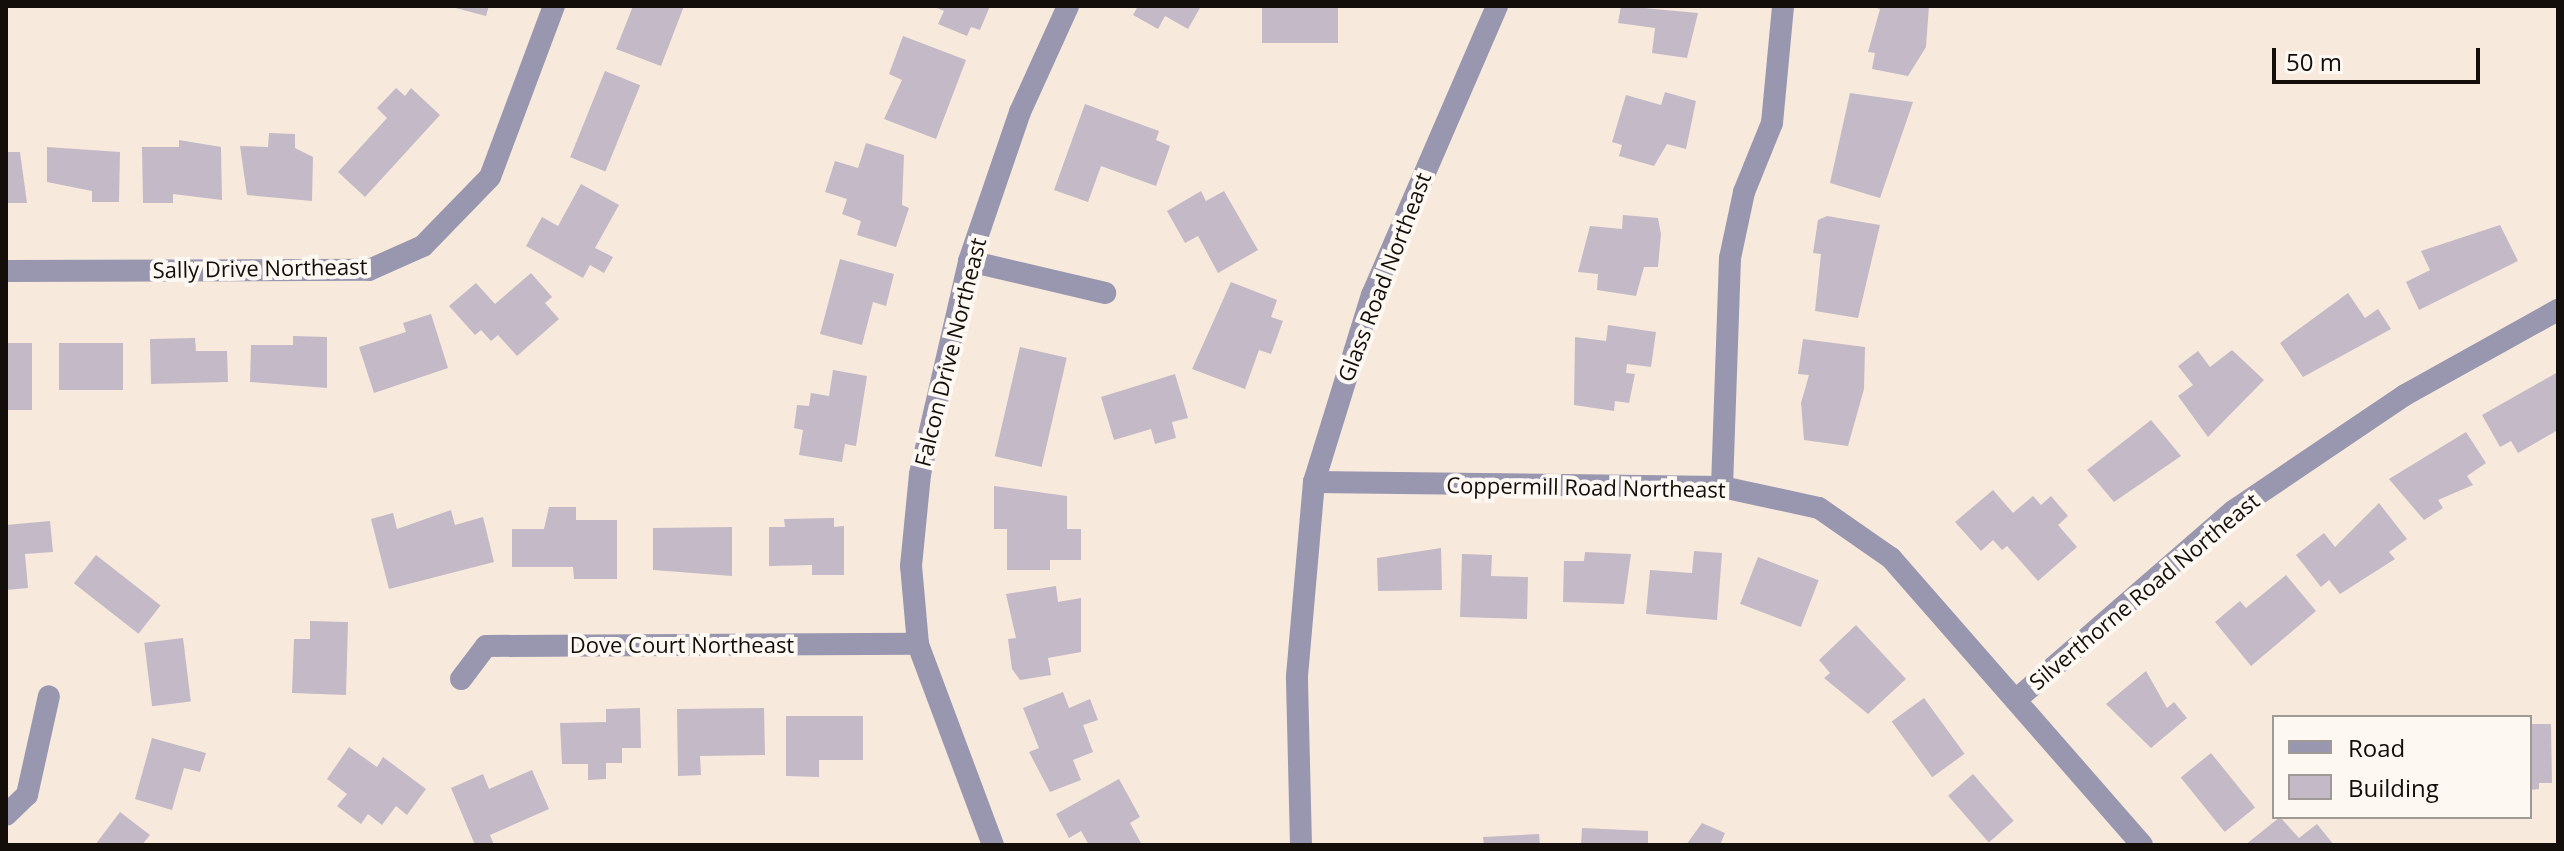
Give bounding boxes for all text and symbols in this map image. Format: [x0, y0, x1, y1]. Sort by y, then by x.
scale bar [2276, 32, 2484, 82]
text: 50 m [2286, 45, 2342, 78]
street label: Glass Road Northeast [1332, 169, 1436, 385]
street label: Falcon Drive Northeast [909, 235, 991, 469]
street label: Sally Drive Northeast [152, 253, 368, 283]
street label: Coppermill Road Northeast [1446, 471, 1726, 503]
street label: Silverthorne Road Northeast [2024, 487, 2264, 695]
street label: Dove Court Northeast [570, 632, 794, 658]
legend [2272, 715, 2532, 819]
text: Road [2348, 731, 2405, 764]
text: Building [2348, 771, 2439, 804]

